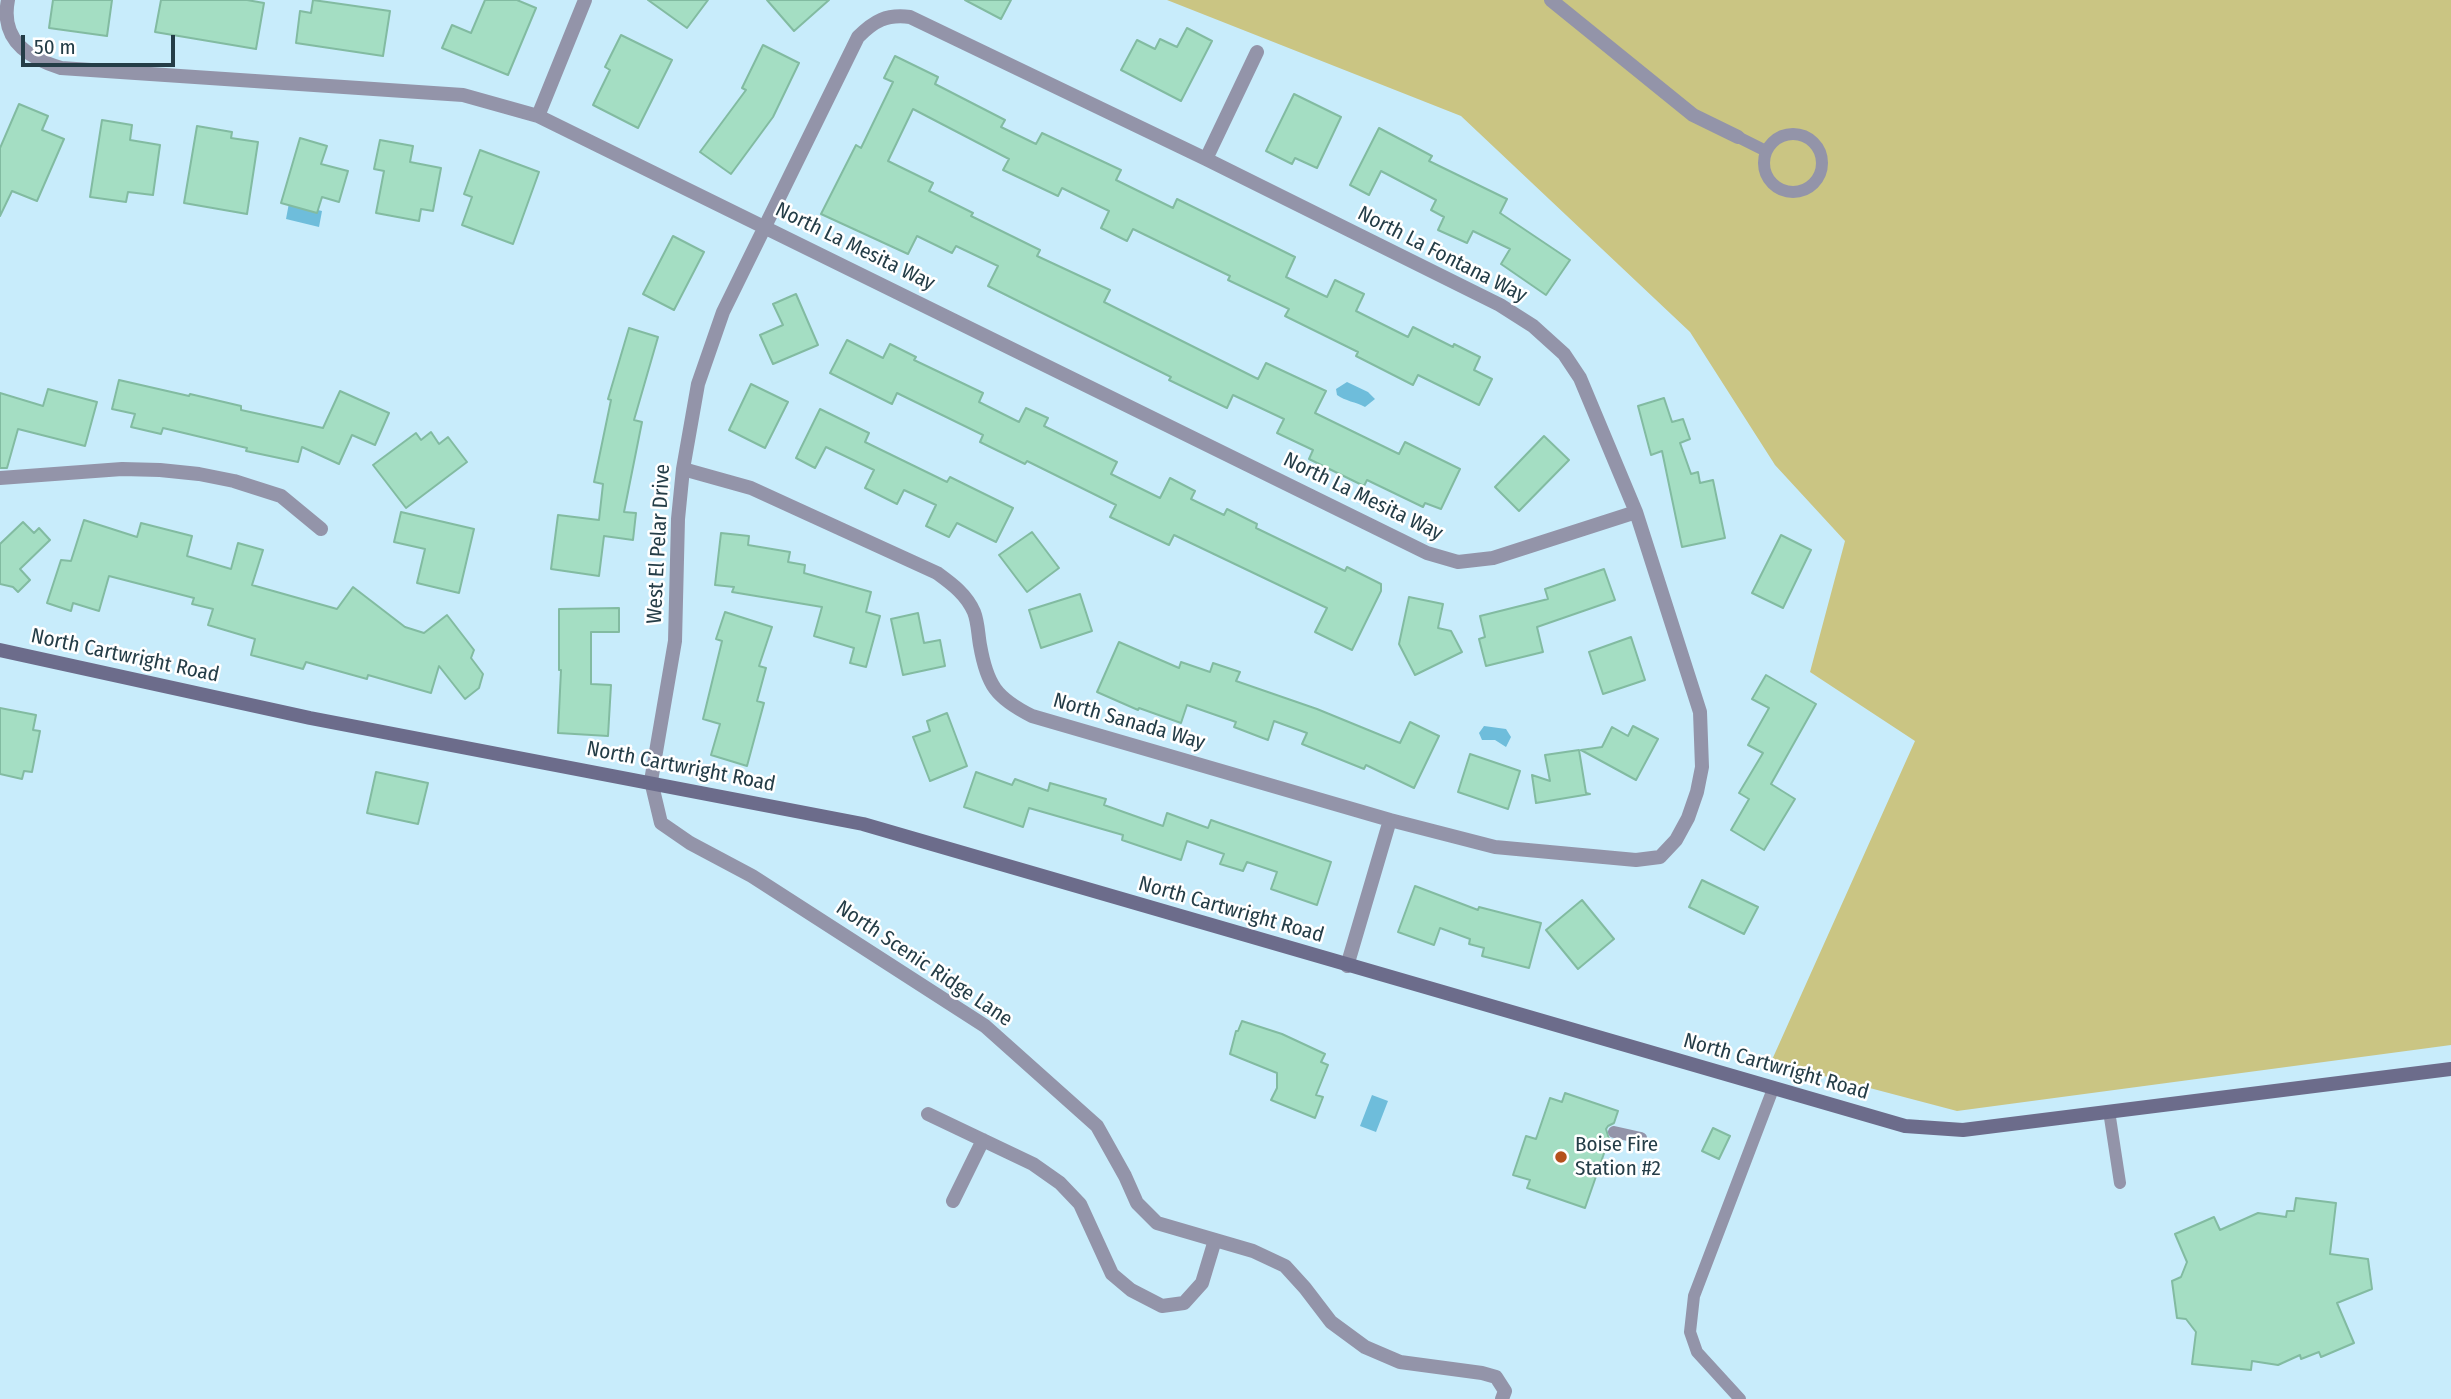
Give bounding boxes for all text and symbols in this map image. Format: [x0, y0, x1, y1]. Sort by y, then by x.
scale bar [24, 21, 178, 65]
text: 50 m [34, 34, 76, 60]
street label: North La Mesita Way [771, 197, 939, 297]
street label: North La Fontana Way [1353, 201, 1531, 309]
street label: North La Mesita Way [1279, 447, 1447, 547]
street label: West El Pelar Drive [642, 463, 676, 625]
street label: North Cartwright Road [29, 624, 221, 688]
street label: North Sanada Way [1050, 688, 1208, 756]
street label: North Cartwright Road [585, 736, 777, 798]
street label: North Cartwright Road [1135, 871, 1327, 949]
street label: North Scenic Ridge Lane [831, 896, 1017, 1032]
street label: North Cartwright Road [1680, 1028, 1872, 1106]
place label: Boise Fire Station #2 [1575, 1132, 1661, 1182]
marker: Boise Fire Station #2 [1553, 1149, 1569, 1165]

